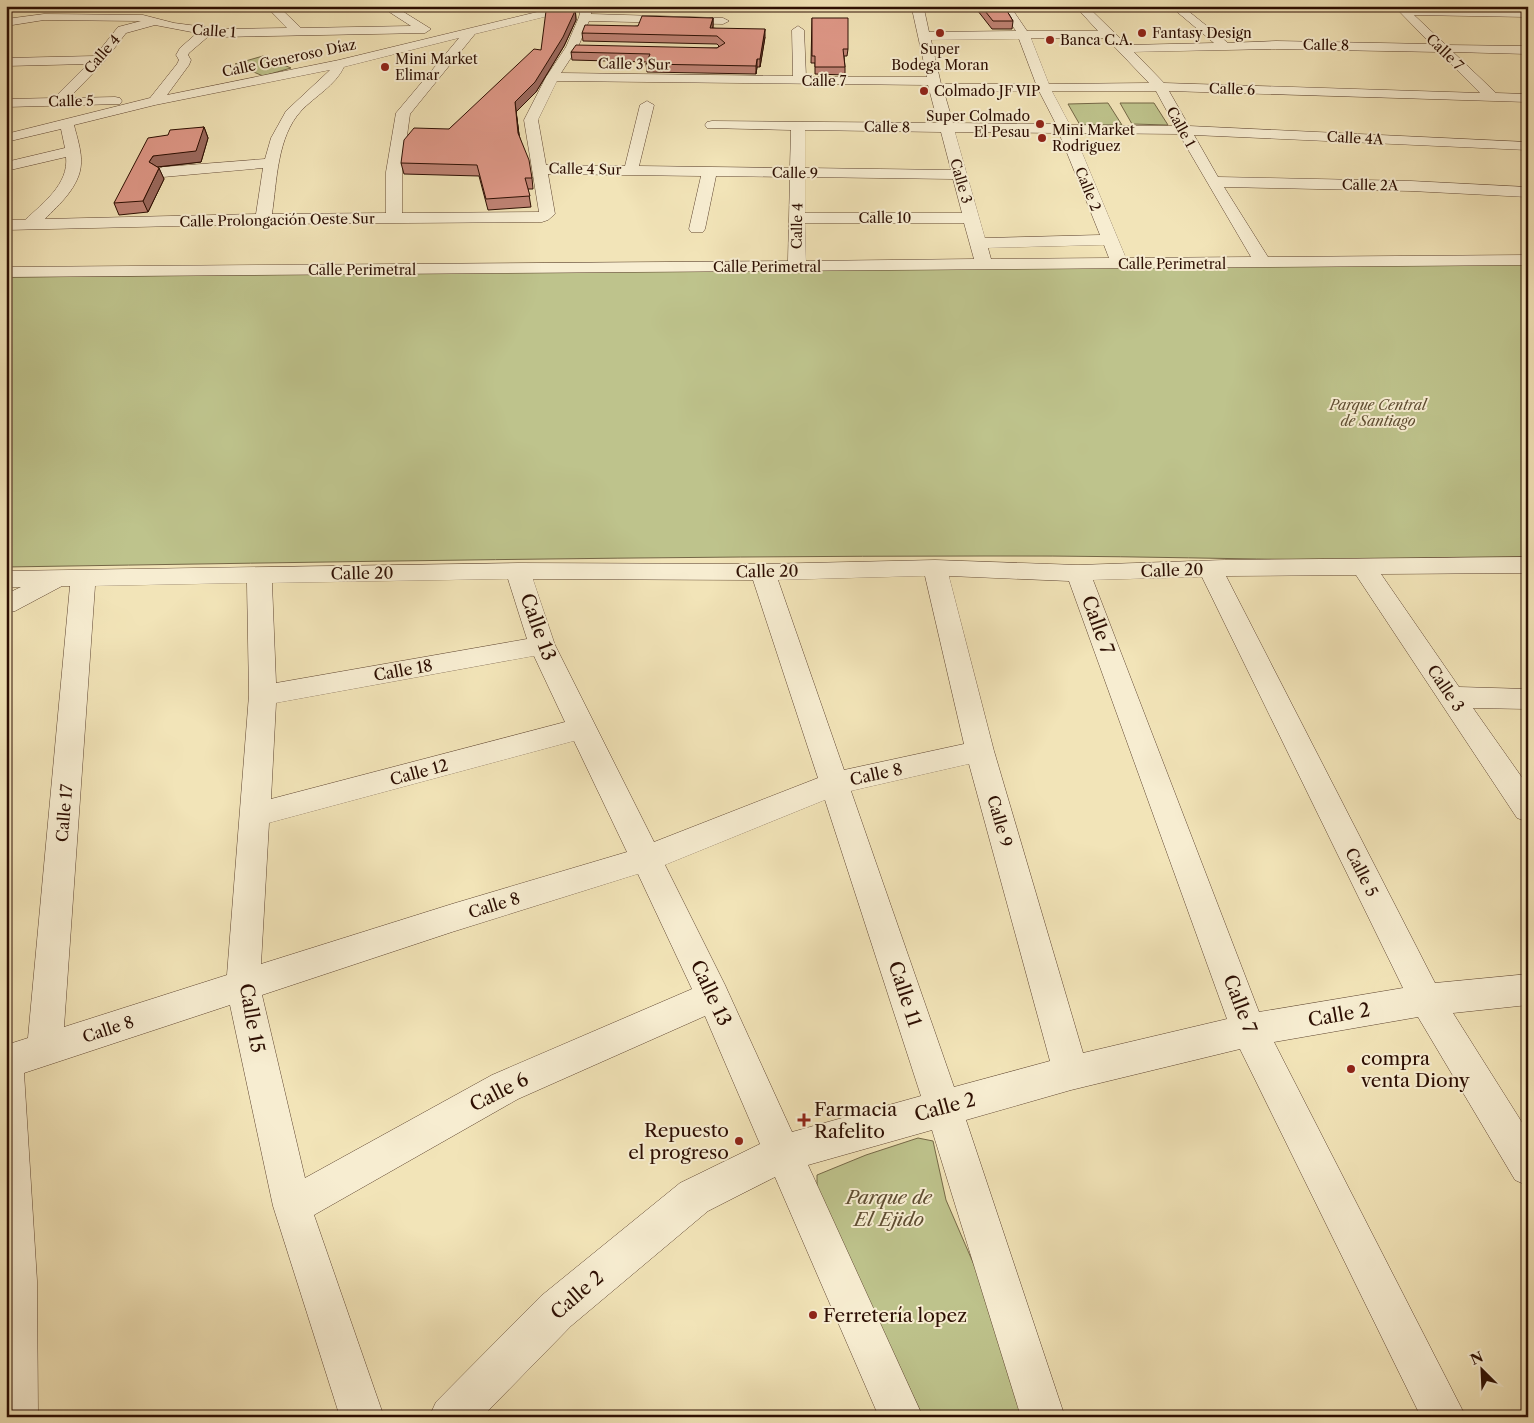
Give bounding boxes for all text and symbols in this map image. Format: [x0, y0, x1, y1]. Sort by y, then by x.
street label: Calle 1 [191, 20, 237, 42]
place label: Fantasy Design [1152, 24, 1252, 42]
marker: Super Bodega Moran [934, 27, 946, 39]
marker: Fantasy Design [1136, 27, 1148, 39]
street label: Calle 7 [1423, 30, 1467, 74]
street label: Calle 4 [80, 31, 124, 77]
place label: Banca C.A. [1060, 31, 1133, 49]
marker: Banca C.A. [1044, 34, 1056, 46]
street label: Calle Generoso Díaz [220, 35, 358, 81]
street label: Calle 8 [1303, 36, 1349, 54]
place label: Super Bodega Moran [891, 40, 989, 74]
place label: Mini Market Elimar [395, 50, 478, 84]
street label: Calle 3 Sur [598, 54, 670, 74]
marker: Mini Market Elimar [379, 61, 391, 73]
street label: Calle 7 [802, 72, 847, 90]
street label: Calle 6 [1209, 79, 1255, 99]
place label: Colmado JF VIP [934, 82, 1040, 100]
marker: Colmado JF VIP [918, 85, 930, 97]
street label: Calle 5 [48, 92, 94, 110]
street label: Calle 1 [1162, 103, 1200, 151]
place label: Super Colmado El Pesau [926, 107, 1030, 141]
street label: Calle 8 [864, 118, 910, 136]
marker: Super Colmado El Pesau [1034, 118, 1046, 130]
place label: Mini Market Rodriguez [1052, 121, 1135, 155]
street label: Calle 4A [1326, 128, 1384, 149]
marker: Mini Market Rodriguez [1036, 132, 1048, 144]
street label: Calle 3 [946, 157, 976, 205]
street label: Calle 4 Sur [548, 159, 622, 179]
street label: Calle 9 [772, 164, 818, 182]
street label: Calle 2 [1071, 164, 1105, 214]
street label: Calle 2A [1342, 176, 1399, 195]
street label: Calle 4 [788, 203, 806, 249]
street label: Calle Prolongación Oeste Sur [179, 209, 375, 231]
street label: Calle 10 [859, 209, 912, 227]
street label: Calle Perimetral [1118, 255, 1226, 273]
street label: Calle Perimetral [713, 258, 821, 276]
street label: Calle Perimetral [308, 261, 416, 279]
park label: Parque Central de Santiago [1329, 396, 1428, 430]
street label: Calle 20 [1140, 559, 1204, 581]
street label: Calle 20 [735, 560, 799, 582]
street label: Calle 20 [330, 562, 394, 584]
street label: Calle 13 [515, 590, 561, 664]
street label: Calle 7 [1077, 592, 1119, 658]
street label: Calle 18 [372, 655, 434, 685]
street label: Calle 3 [1423, 661, 1469, 715]
street label: Calle 12 [388, 755, 450, 789]
street label: Calle 8 [848, 759, 904, 789]
street label: Calle 17 [52, 783, 77, 843]
street label: Calle 9 [983, 793, 1017, 849]
street label: Calle 5 [1341, 844, 1383, 900]
street label: Calle 8 [466, 888, 522, 922]
street label: Calle 13 [686, 956, 736, 1030]
street label: Calle 11 [884, 958, 926, 1030]
street label: Calle 7 [1218, 971, 1262, 1037]
street label: Calle 15 [235, 982, 269, 1054]
street label: Calle 2 [1306, 998, 1372, 1032]
street label: Calle 8 [80, 1011, 136, 1047]
place label: compra venta Diony [1360, 1047, 1470, 1092]
marker: compra venta Diony [1345, 1063, 1357, 1075]
street label: Calle 6 [466, 1067, 532, 1117]
street label: Calle 2 [912, 1088, 978, 1126]
place label: Farmacia Rafelito [814, 1098, 897, 1143]
marker: Farmacia Rafelito [798, 1114, 810, 1126]
place label: Repuesto el progreso [628, 1119, 729, 1164]
marker: Repuesto el progreso [733, 1135, 745, 1147]
park label: Parque de El Ejido [844, 1186, 933, 1231]
street label: Calle 2 [546, 1266, 608, 1324]
place label: Ferretería lopez [823, 1304, 967, 1327]
marker: Ferretería lopez [807, 1309, 819, 1321]
north arrow [1456, 1346, 1506, 1396]
text: N [1467, 1347, 1486, 1369]

